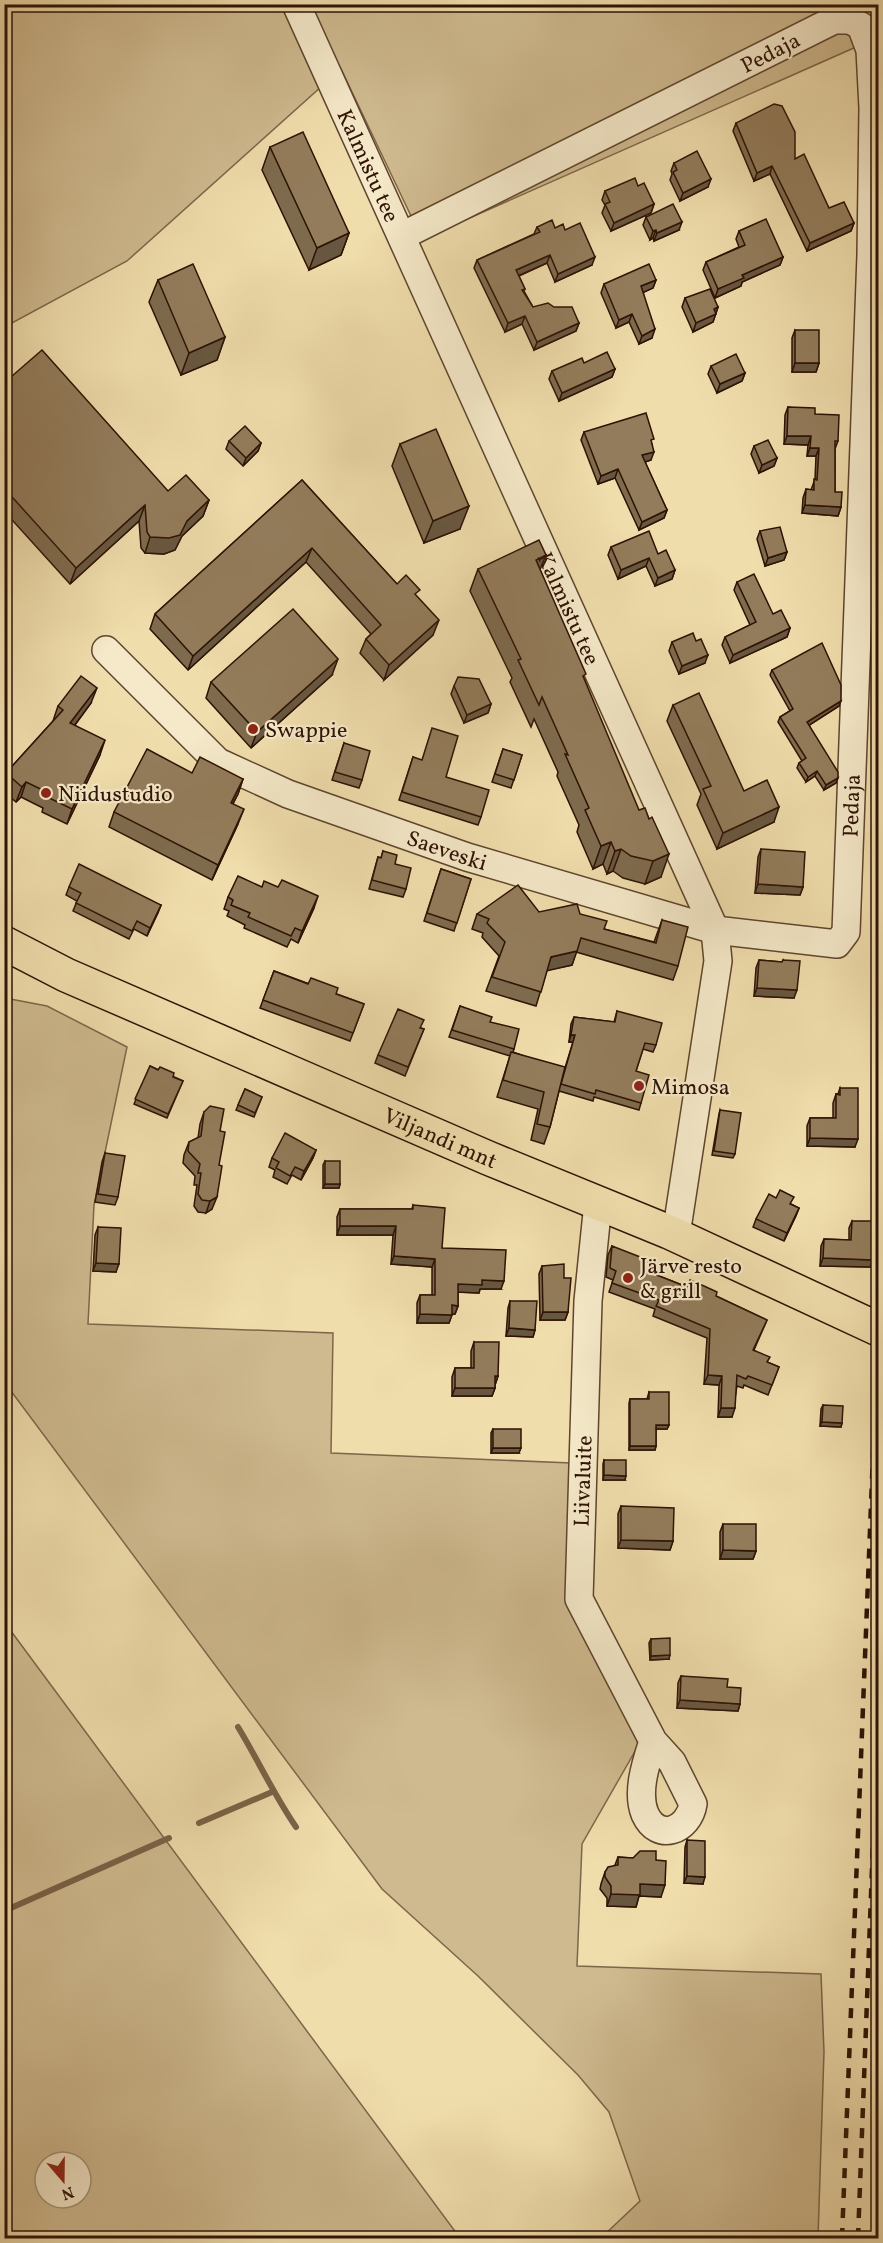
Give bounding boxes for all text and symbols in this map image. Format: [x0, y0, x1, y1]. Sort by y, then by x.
street label: Pedaja [736, 26, 806, 82]
street label: Kalmistu tee [328, 105, 406, 228]
street label: Kalmistu tee [528, 548, 606, 671]
place label: Swappie [265, 716, 347, 747]
marker: Swappie [246, 722, 260, 736]
street label: Pedaja [837, 773, 870, 838]
place label: Niidustudio [58, 780, 173, 811]
marker: Niidustudio [39, 786, 53, 800]
street label: Saeveski [402, 824, 490, 880]
place label: Mimosa [651, 1073, 730, 1104]
marker: Mimosa [632, 1079, 646, 1093]
street label: Viljandi mnt [378, 1101, 501, 1178]
place label: Järve resto & grill [640, 1252, 742, 1308]
marker: Järve resto & grill [621, 1271, 635, 1285]
street label: Liivaluite [567, 1435, 602, 1527]
north arrow [33, 2150, 93, 2210]
text: N [58, 2180, 77, 2205]

